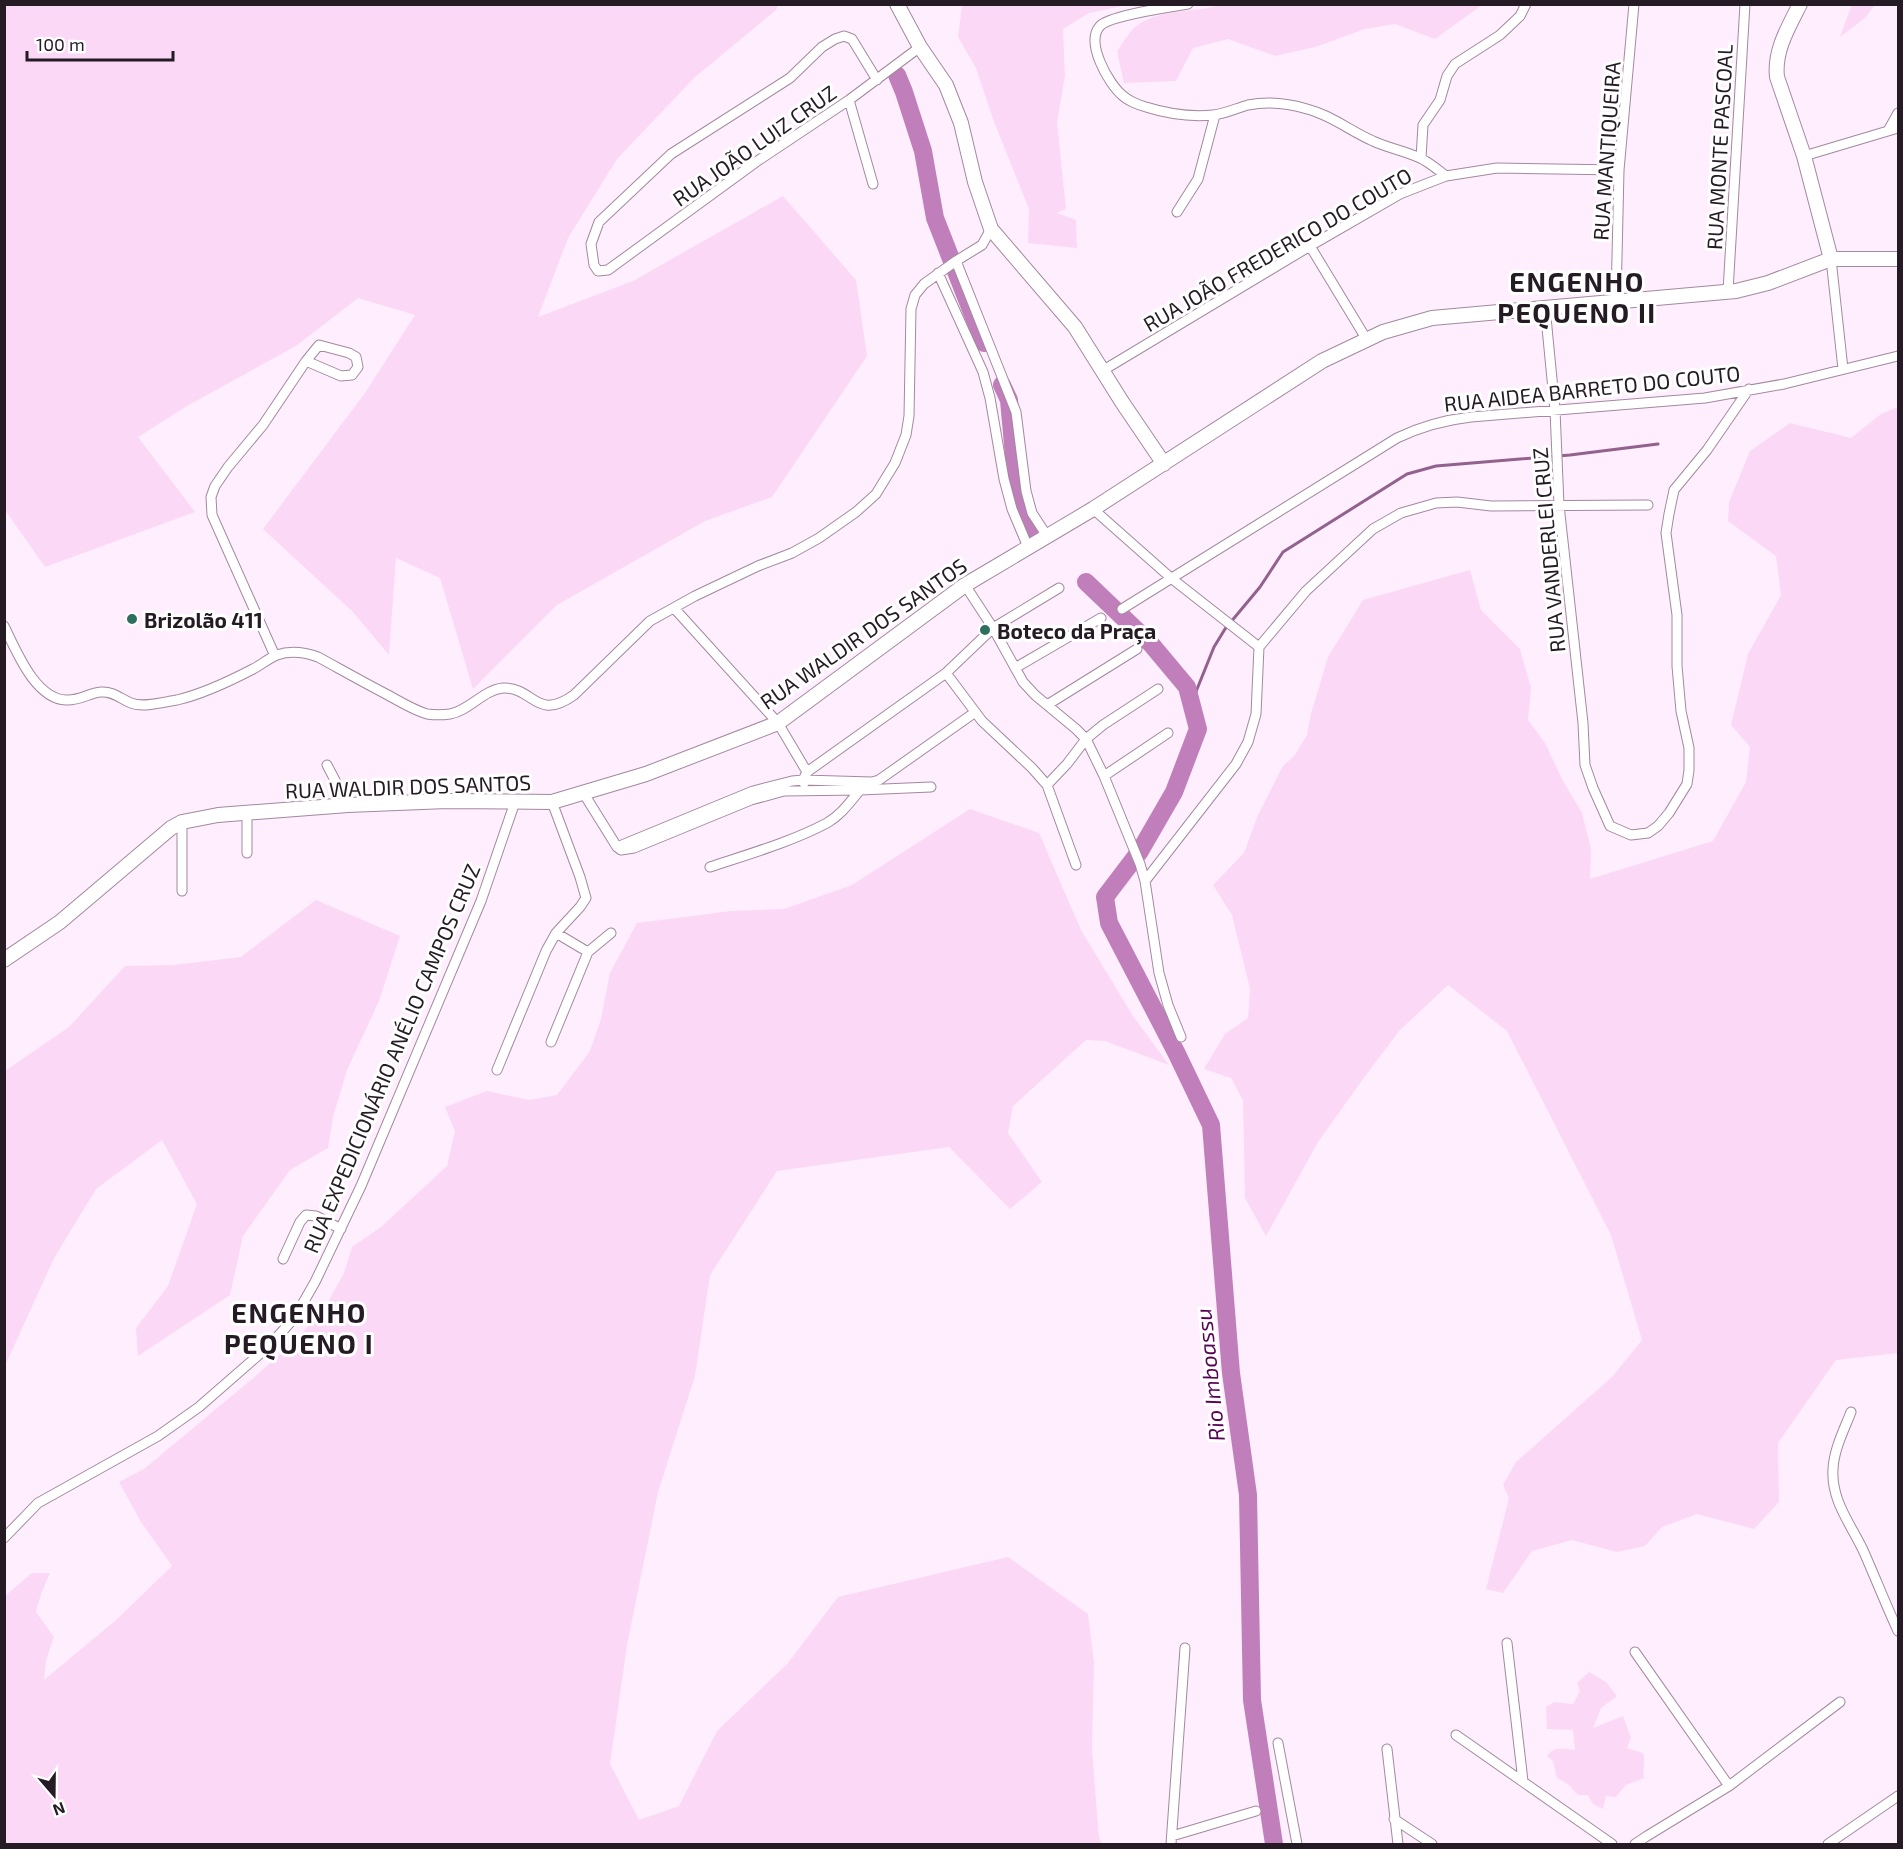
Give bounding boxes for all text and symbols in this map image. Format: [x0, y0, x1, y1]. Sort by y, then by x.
scale bar [27, 24, 172, 62]
text: 100 m [36, 33, 85, 55]
street label: RUA MONTE PASCOAL [1701, 43, 1737, 251]
street label: RUA MANTIQUEIRA [1587, 61, 1626, 241]
street label: RUA JOÃO LUIZ CRUZ [667, 79, 841, 211]
street label: RUA JOÃO FREDERICO DO COUTO [1138, 162, 1416, 336]
district label: ENGENHO PEQUENO II [1497, 265, 1657, 330]
street label: RUA AIDEA BARRETO DO COUTO [1443, 360, 1741, 416]
street label: RUA VANDERLEI CRUZ [1527, 446, 1569, 654]
street label: RUA WALDIR DOS SANTOS [755, 552, 971, 714]
place label: Brizolão 411 [144, 607, 263, 632]
marker: Brizolão 411 [125, 612, 139, 626]
place label: Boteco da Praça [997, 618, 1156, 645]
marker: Boteco da Praça [978, 623, 992, 637]
street label: RUA WALDIR DOS SANTOS [285, 769, 531, 803]
street label: RUA EXPEDICIONÁRIO ANÉLIO CAMPOS CRUZ [297, 860, 485, 1256]
district label: ENGENHO PEQUENO I [224, 1296, 374, 1361]
water label: Rio Imboassu [1189, 1307, 1229, 1443]
north arrow [24, 1765, 84, 1825]
text: N [51, 1799, 68, 1820]

